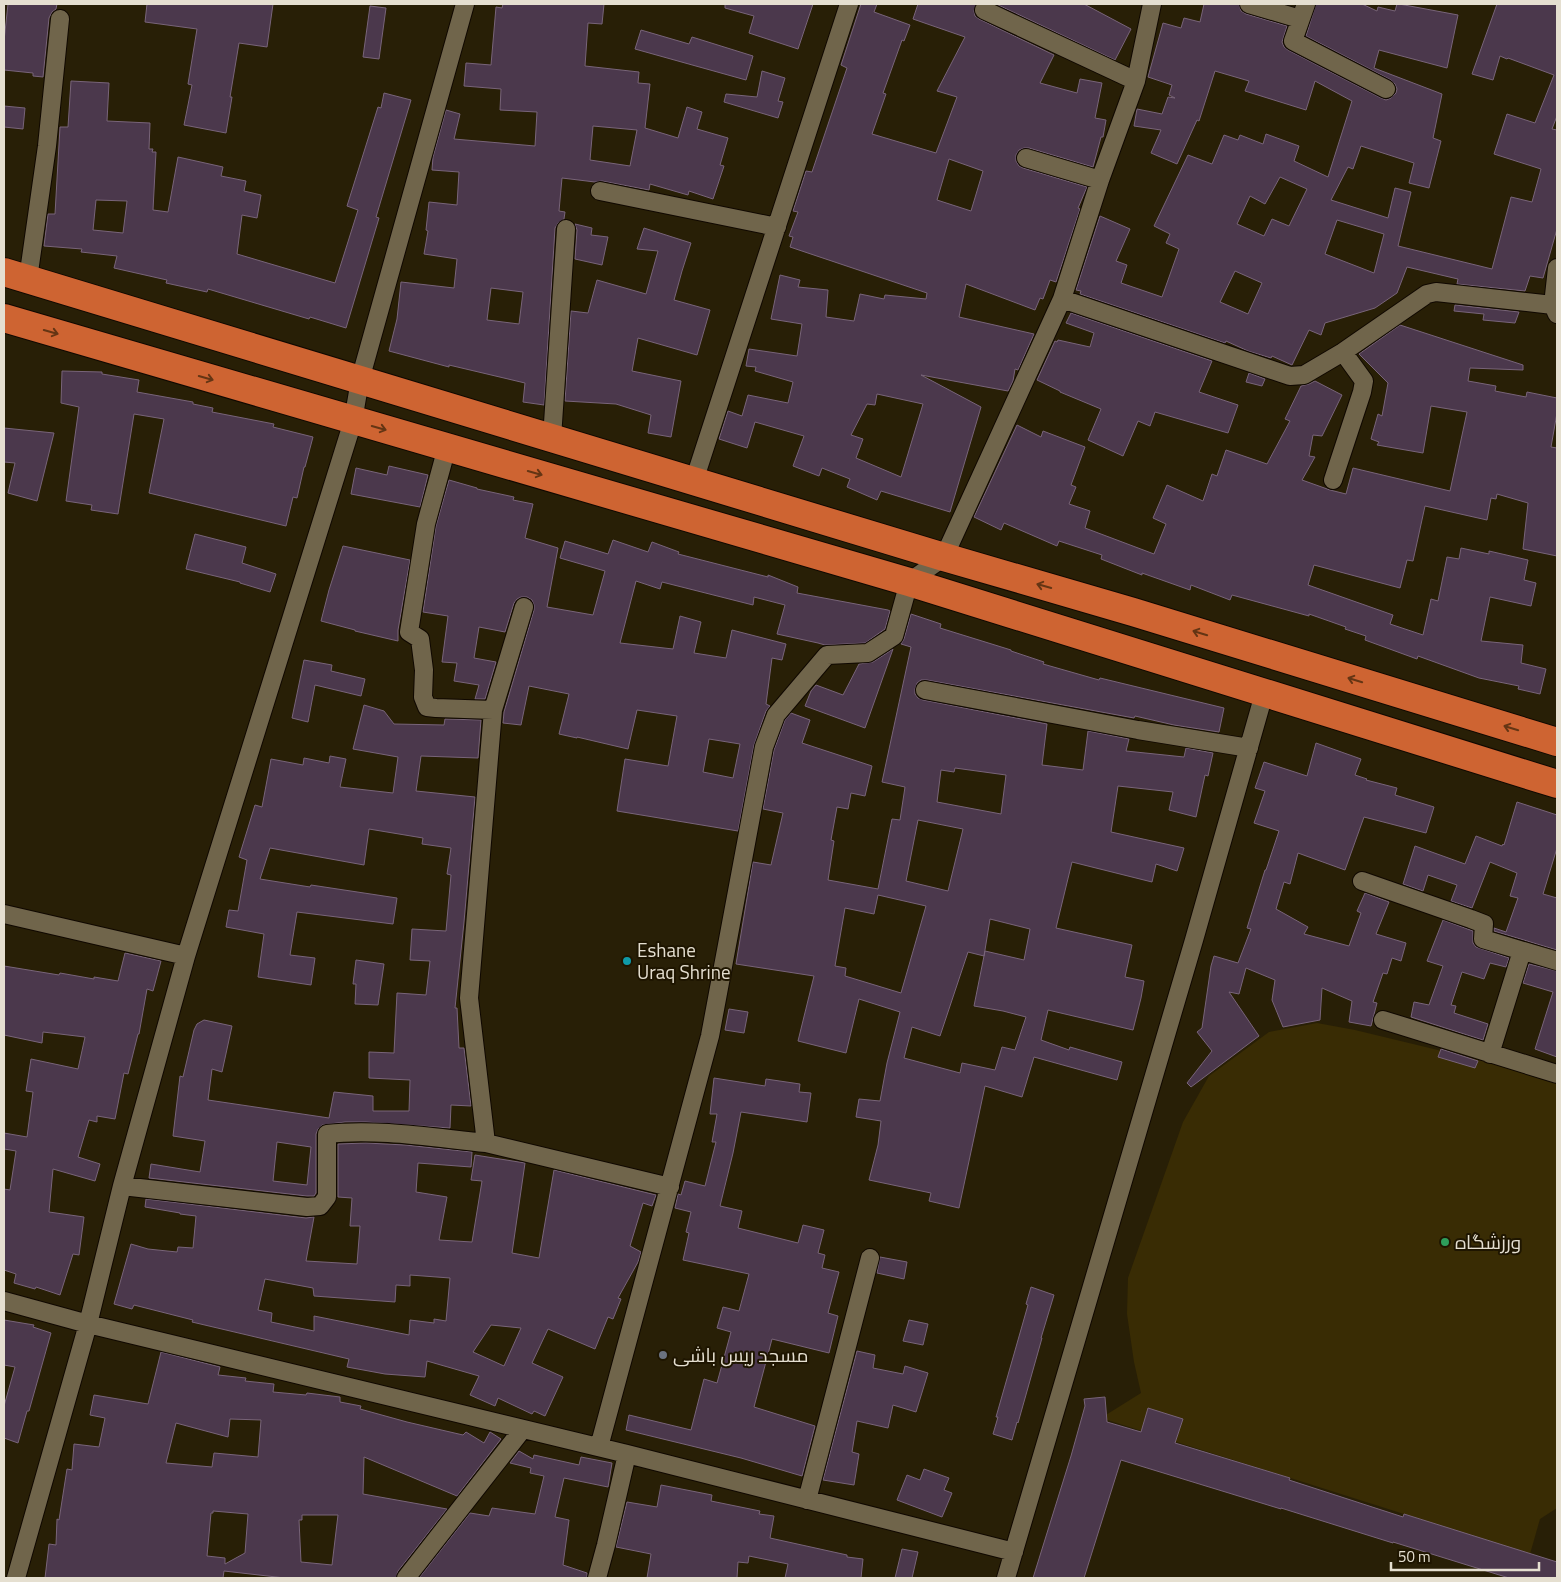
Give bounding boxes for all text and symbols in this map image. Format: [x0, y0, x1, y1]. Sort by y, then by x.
one-way arrow [42, 327, 58, 337]
one-way arrow [198, 373, 214, 383]
one-way arrow [371, 424, 387, 433]
one-way arrow [527, 469, 543, 478]
one-way arrow [1037, 581, 1053, 591]
one-way arrow [1192, 627, 1208, 637]
one-way arrow [1348, 675, 1364, 685]
one-way arrow [1503, 722, 1519, 732]
place label: Eshane Uraq Shrine [637, 935, 731, 986]
marker: Eshane Uraq Shrine [621, 955, 633, 967]
place label: ورزشگاه [1455, 1227, 1521, 1256]
marker: ورزشگاه [1439, 1236, 1451, 1248]
place label: مسجد ریس باشی [673, 1340, 808, 1369]
marker: مسجد ریس باشی [657, 1349, 669, 1361]
scale bar [1391, 1540, 1538, 1572]
text: 50 m [1398, 1545, 1431, 1568]

